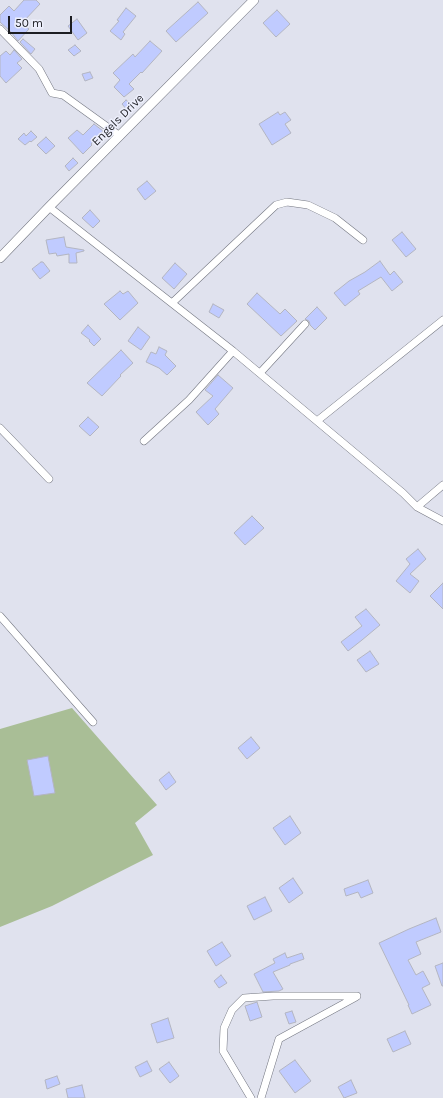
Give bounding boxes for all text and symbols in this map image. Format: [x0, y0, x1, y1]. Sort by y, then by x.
scale bar [10, 8, 74, 34]
text: 50 m [15, 16, 43, 30]
street label: Engels Drive [89, 91, 147, 149]

